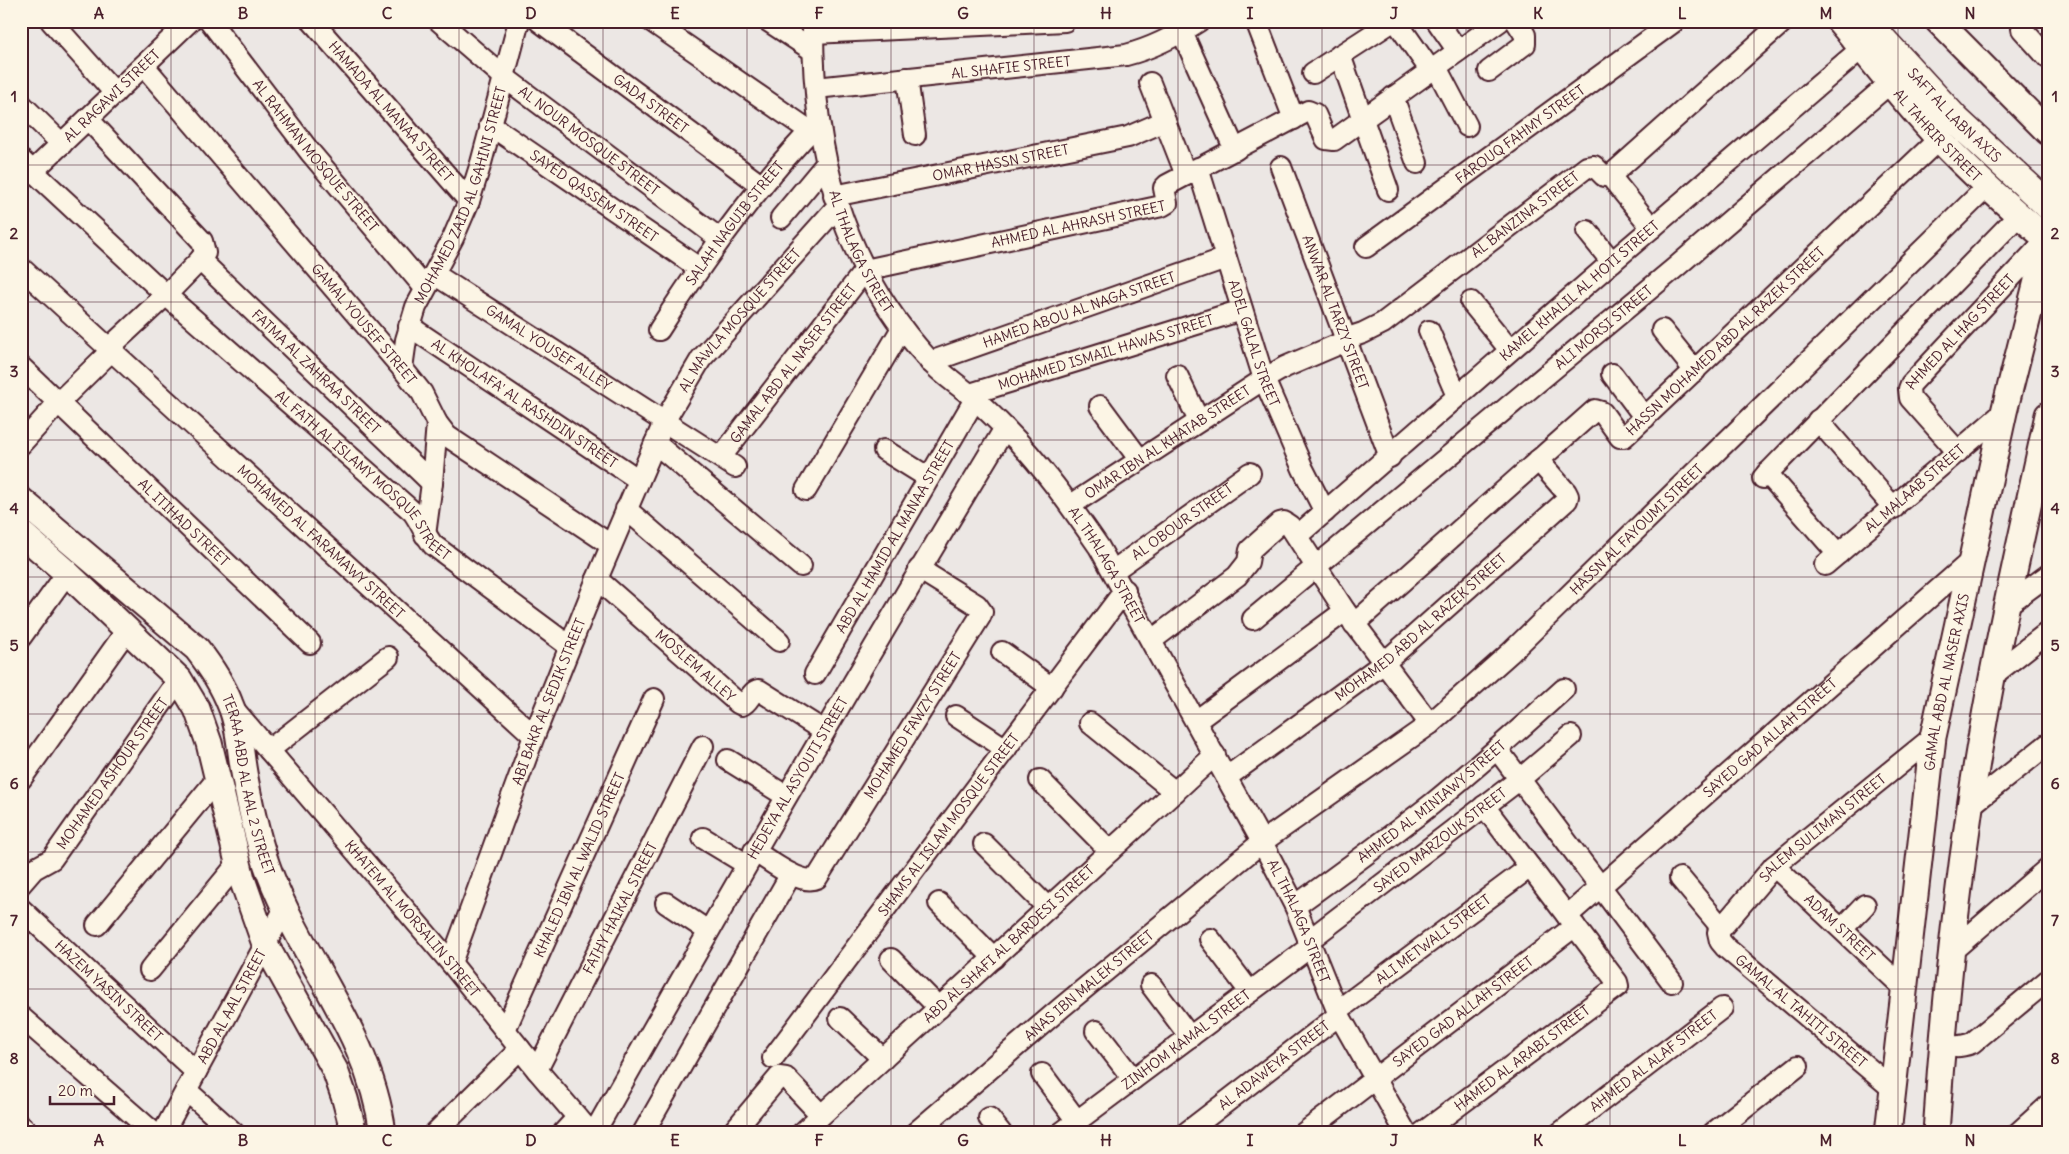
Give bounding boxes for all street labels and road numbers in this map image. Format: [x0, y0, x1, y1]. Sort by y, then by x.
street label: HAMADA AL MANAA STREET [325, 37, 457, 185]
street label: AL RAGAWI STREET [60, 45, 164, 146]
street label: AL SHAFIE STREET [950, 52, 1072, 83]
street label: SAFT AL LABN AXIS [1904, 64, 2005, 166]
street label: GADA STREET [610, 70, 692, 137]
street label: AL RAHMAN MOSQUE STREET [249, 76, 382, 235]
street label: FAROUQ FAHMY STREET [1452, 81, 1588, 188]
street label: AL NOUR MOSQUE STREET [515, 82, 663, 199]
street label: MOHAMED ZAID AL GAHINI STREET [410, 84, 510, 307]
street label: AL TAHRIR STREET [1890, 85, 1985, 186]
street label: OMAR HASSN STREET [931, 140, 1071, 185]
street label: SAYED QASSEM STREET [526, 146, 662, 246]
street label: SALAH NAGUIB STREET [682, 157, 788, 289]
street label: AL BANZINA STREET [1467, 167, 1583, 262]
street label: AL THALAGA STREET [825, 188, 897, 316]
street label: AHMED AL AHRASH STREET [989, 197, 1167, 252]
street label: KAMEL KHALIL AL HOTI STREET [1496, 217, 1663, 365]
street label: ANWAR AL TARZY STREET [1298, 232, 1373, 392]
street label: HASSN MOHAMED ABD AL RAZEK STREET [1622, 243, 1829, 439]
street label: AL MAWLA MOSQUE STREET [675, 245, 805, 395]
street label: GAMAL YOUSEF STREET [308, 260, 421, 388]
street label: HAMED ABOU AL NAGA STREET [980, 268, 1178, 352]
street label: AHMED AL HAG STREET [1901, 270, 2018, 392]
street label: ADEL GALAL STREET [1225, 278, 1284, 409]
street label: GAMAL ABD AL NASER STREET [726, 280, 860, 447]
street label: ALI MORSI STREET [1551, 281, 1656, 373]
street label: GAMAL YOUSEF ALLEY [482, 300, 615, 394]
street label: FATMA AL ZAHRAA STREET [248, 306, 384, 438]
street label: MOHAMED ISMAIL HAWAS STREET [996, 310, 1216, 394]
street label: AL KHOLAFA' AL RASHDIN STREET [428, 335, 621, 472]
street label: OMAR IBN AL KHATAB STREET [1081, 381, 1254, 503]
street label: AL FATH AL ISLAMY MOSQUE STREET [272, 386, 454, 564]
street label: ABD AL HAMID AL MANAA STREET [832, 437, 958, 636]
street label: AL MALAAB STREET [1861, 440, 1969, 536]
street label: HASSN AL FAYOUMI STREET [1566, 460, 1707, 599]
street label: MOHAMED AL FARAMAWY STREET [234, 461, 408, 622]
street label: AL ITIHAD STREET [134, 475, 233, 570]
street label: AL OBOUR STREET [1128, 479, 1236, 564]
street label: AL THALAGA STREET [1065, 503, 1149, 627]
street label: MOHAMED ABD AL RAZEK STREET [1331, 549, 1510, 705]
street label: GAMAL ABD AL NASER AXIS [1920, 592, 1973, 772]
street label: ABI BAKR AL SEDIK STREET [508, 615, 589, 788]
street label: MOSLEM ALLEY [652, 625, 739, 706]
street label: MOHAMED FAWZY STREET [860, 648, 965, 802]
street label: SAYED GAD ALLAH STREET [1699, 674, 1840, 801]
street label: TERAA ABD AL AAL 2 STREET [218, 692, 279, 878]
street label: MOHAMED ASHOUR STREET [53, 694, 172, 853]
street label: HEDEYA AL ASYOUTI STREET [743, 694, 852, 863]
street label: SHAMS AL ISLAM MOSQUE STREET [874, 730, 1023, 920]
street label: AHMED AL MINIAWY STREET [1354, 736, 1509, 867]
street label: KHALED IBN AL WALID STREET [530, 770, 629, 960]
street label: SALEM SULIMAN STREET [1755, 770, 1889, 886]
street label: SAYED MARZOUK STREET [1370, 784, 1510, 897]
street label: KHATEM AL MORSALIN STREET [341, 837, 484, 1001]
street label: FATHY HAIKAL STREET [579, 839, 661, 977]
street label: AL THALAGA STREET [1264, 856, 1334, 985]
street label: ABD AL SHAFI AL BARDESI STREET [919, 861, 1098, 1027]
street label: ALI METWALI STREET [1372, 890, 1494, 988]
street label: ADAM STREET [1800, 890, 1879, 965]
street label: ANAS IBN MALEK STREET [1020, 926, 1157, 1045]
street label: HAZEM YASIN STREET [51, 936, 166, 1045]
street label: ABD AL AAL STREET [193, 946, 270, 1067]
street label: GAMAL AL TAHITI STREET [1731, 951, 1871, 1071]
street label: SAYED GAD ALLAH STREET [1389, 952, 1537, 1071]
street label: ZINHOM KAMAL STREET [1118, 986, 1254, 1094]
street label: HAMED AL ARABI STREET [1451, 1001, 1593, 1115]
street label: AHMED AL ALAF STREET [1586, 1006, 1721, 1116]
street label: AL ADAWEYA STREET [1215, 1017, 1333, 1114]

